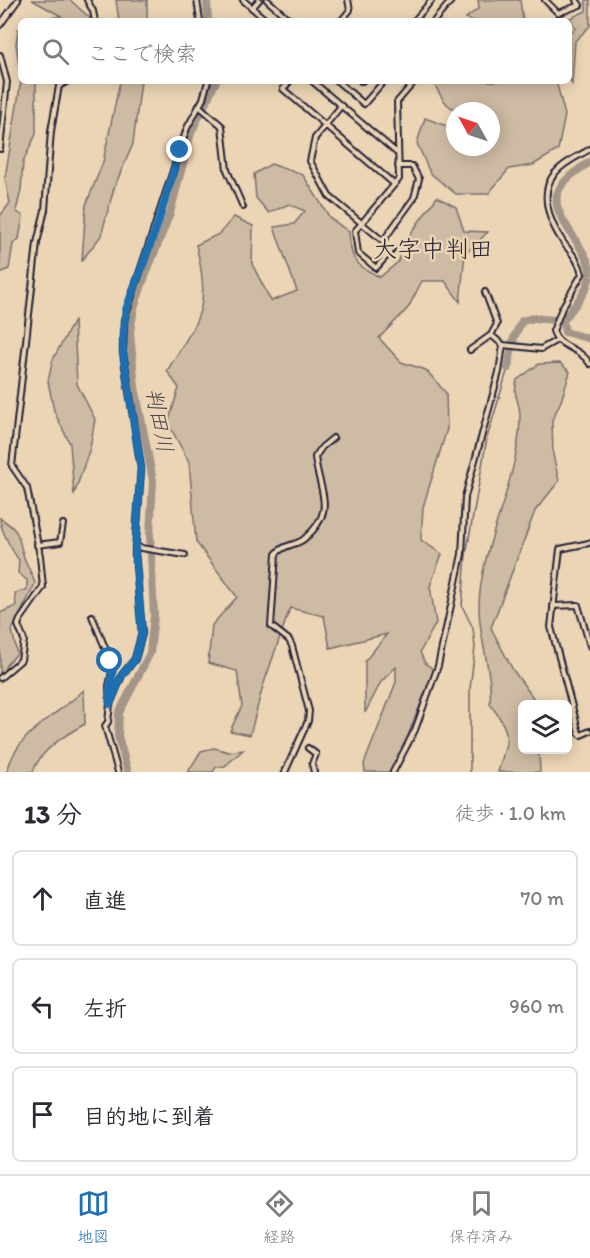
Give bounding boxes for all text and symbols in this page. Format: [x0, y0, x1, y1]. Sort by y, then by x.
search box [18, 18, 572, 84]
icon: search [39, 35, 72, 68]
text: ここで検索 [87, 40, 197, 67]
north arrow [446, 102, 500, 156]
route end [166, 136, 192, 162]
district label: 大字中判田 [373, 234, 493, 263]
water label: 判田川 [140, 385, 179, 455]
route start [96, 647, 122, 673]
map controls [518, 700, 572, 754]
button: layers [518, 700, 572, 754]
text: 13 分 [24, 798, 82, 830]
text: 徒歩 · 1.0 km [455, 801, 566, 825]
icon: ahead [26, 882, 59, 915]
text: 70 m [520, 886, 564, 910]
text: 直進 [83, 887, 127, 914]
icon: left [26, 990, 59, 1023]
text: 960 m [509, 994, 564, 1018]
text: 左折 [83, 995, 127, 1022]
icon: arrive [26, 1098, 59, 1131]
text: 目的地に到着 [83, 1103, 215, 1130]
tab: 地図 [77, 1187, 110, 1247]
tab: 経路 [263, 1187, 296, 1247]
tab: 保存済み [449, 1187, 513, 1247]

